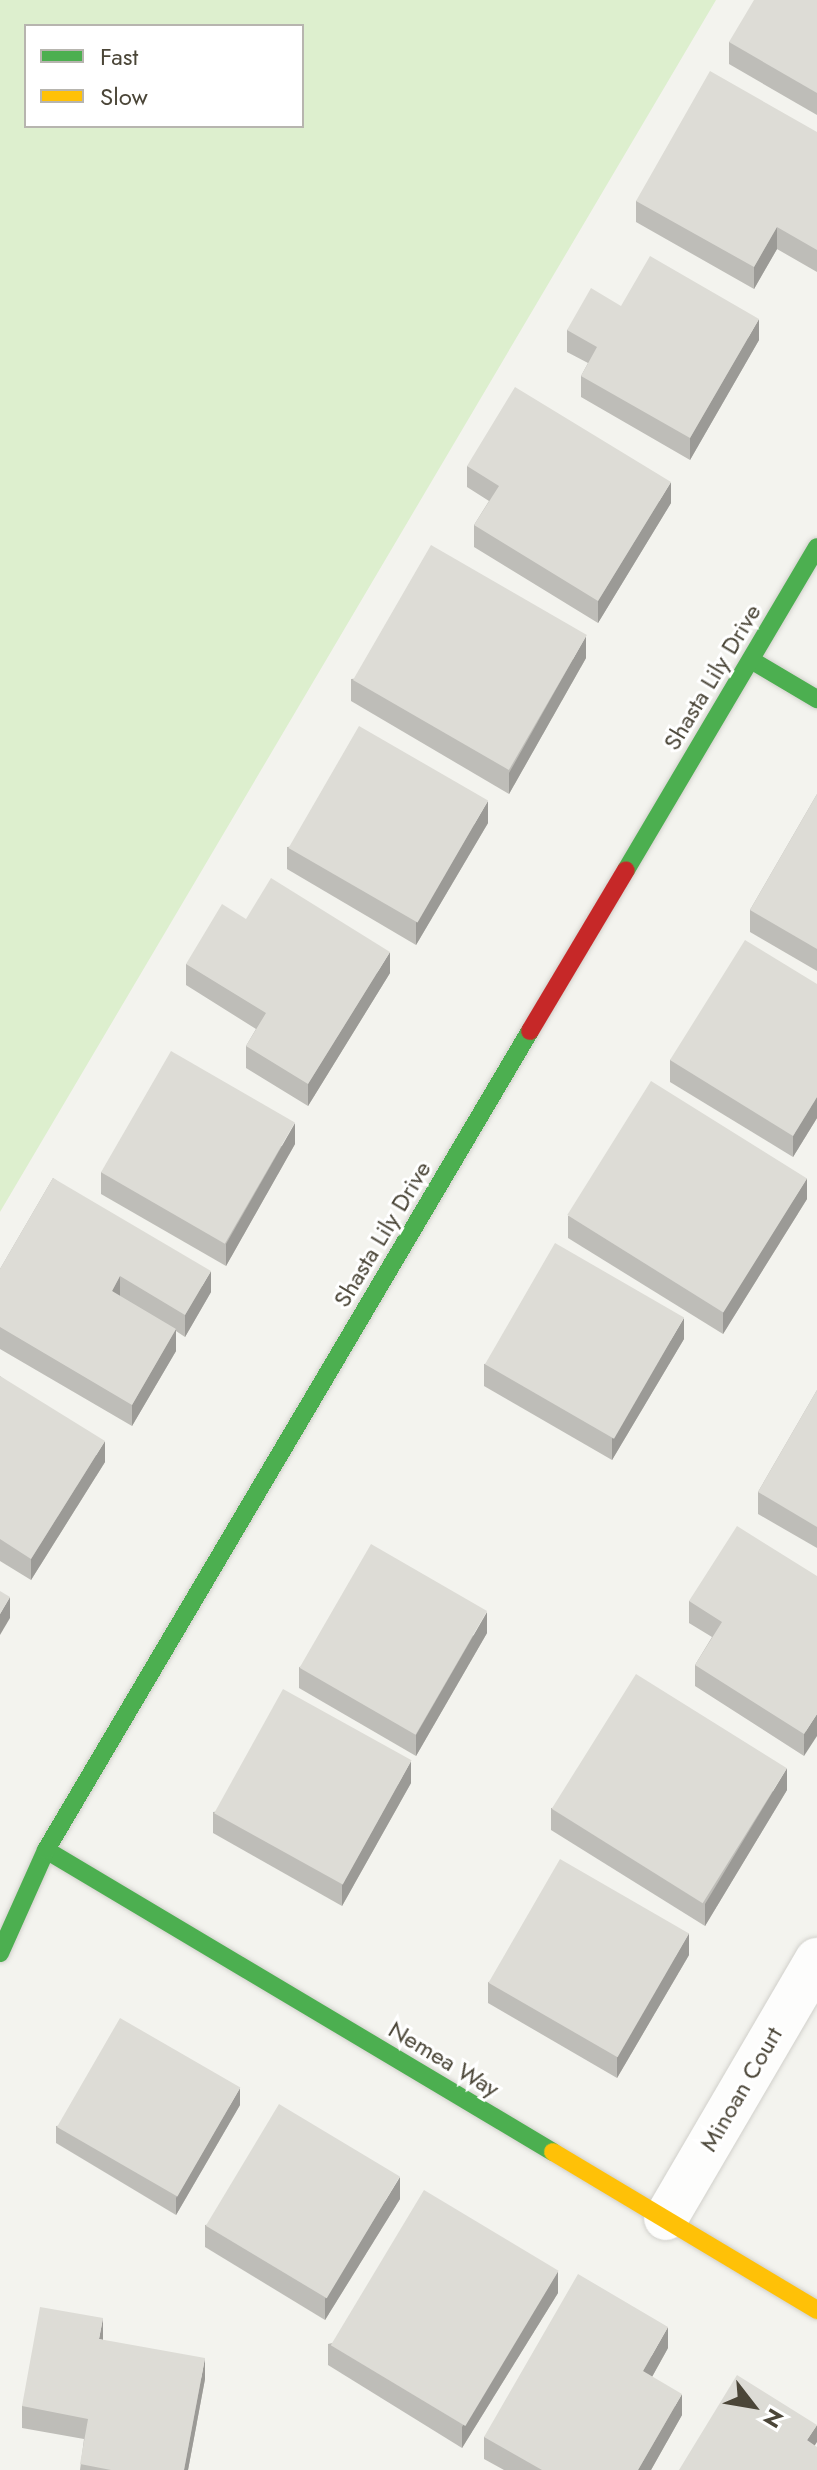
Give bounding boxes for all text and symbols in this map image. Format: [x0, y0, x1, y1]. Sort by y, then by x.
legend [24, 24, 304, 128]
text: Fast [100, 39, 138, 74]
text: Slow [100, 79, 148, 114]
street label: Shasta Lily Drive [657, 599, 767, 755]
street label: Shasta Lily Drive [327, 1156, 437, 1312]
street label: Nemea Way [383, 2015, 505, 2103]
street label: Minoan Court [694, 2022, 788, 2156]
north arrow [713, 2366, 793, 2446]
text: N [755, 2403, 792, 2434]

